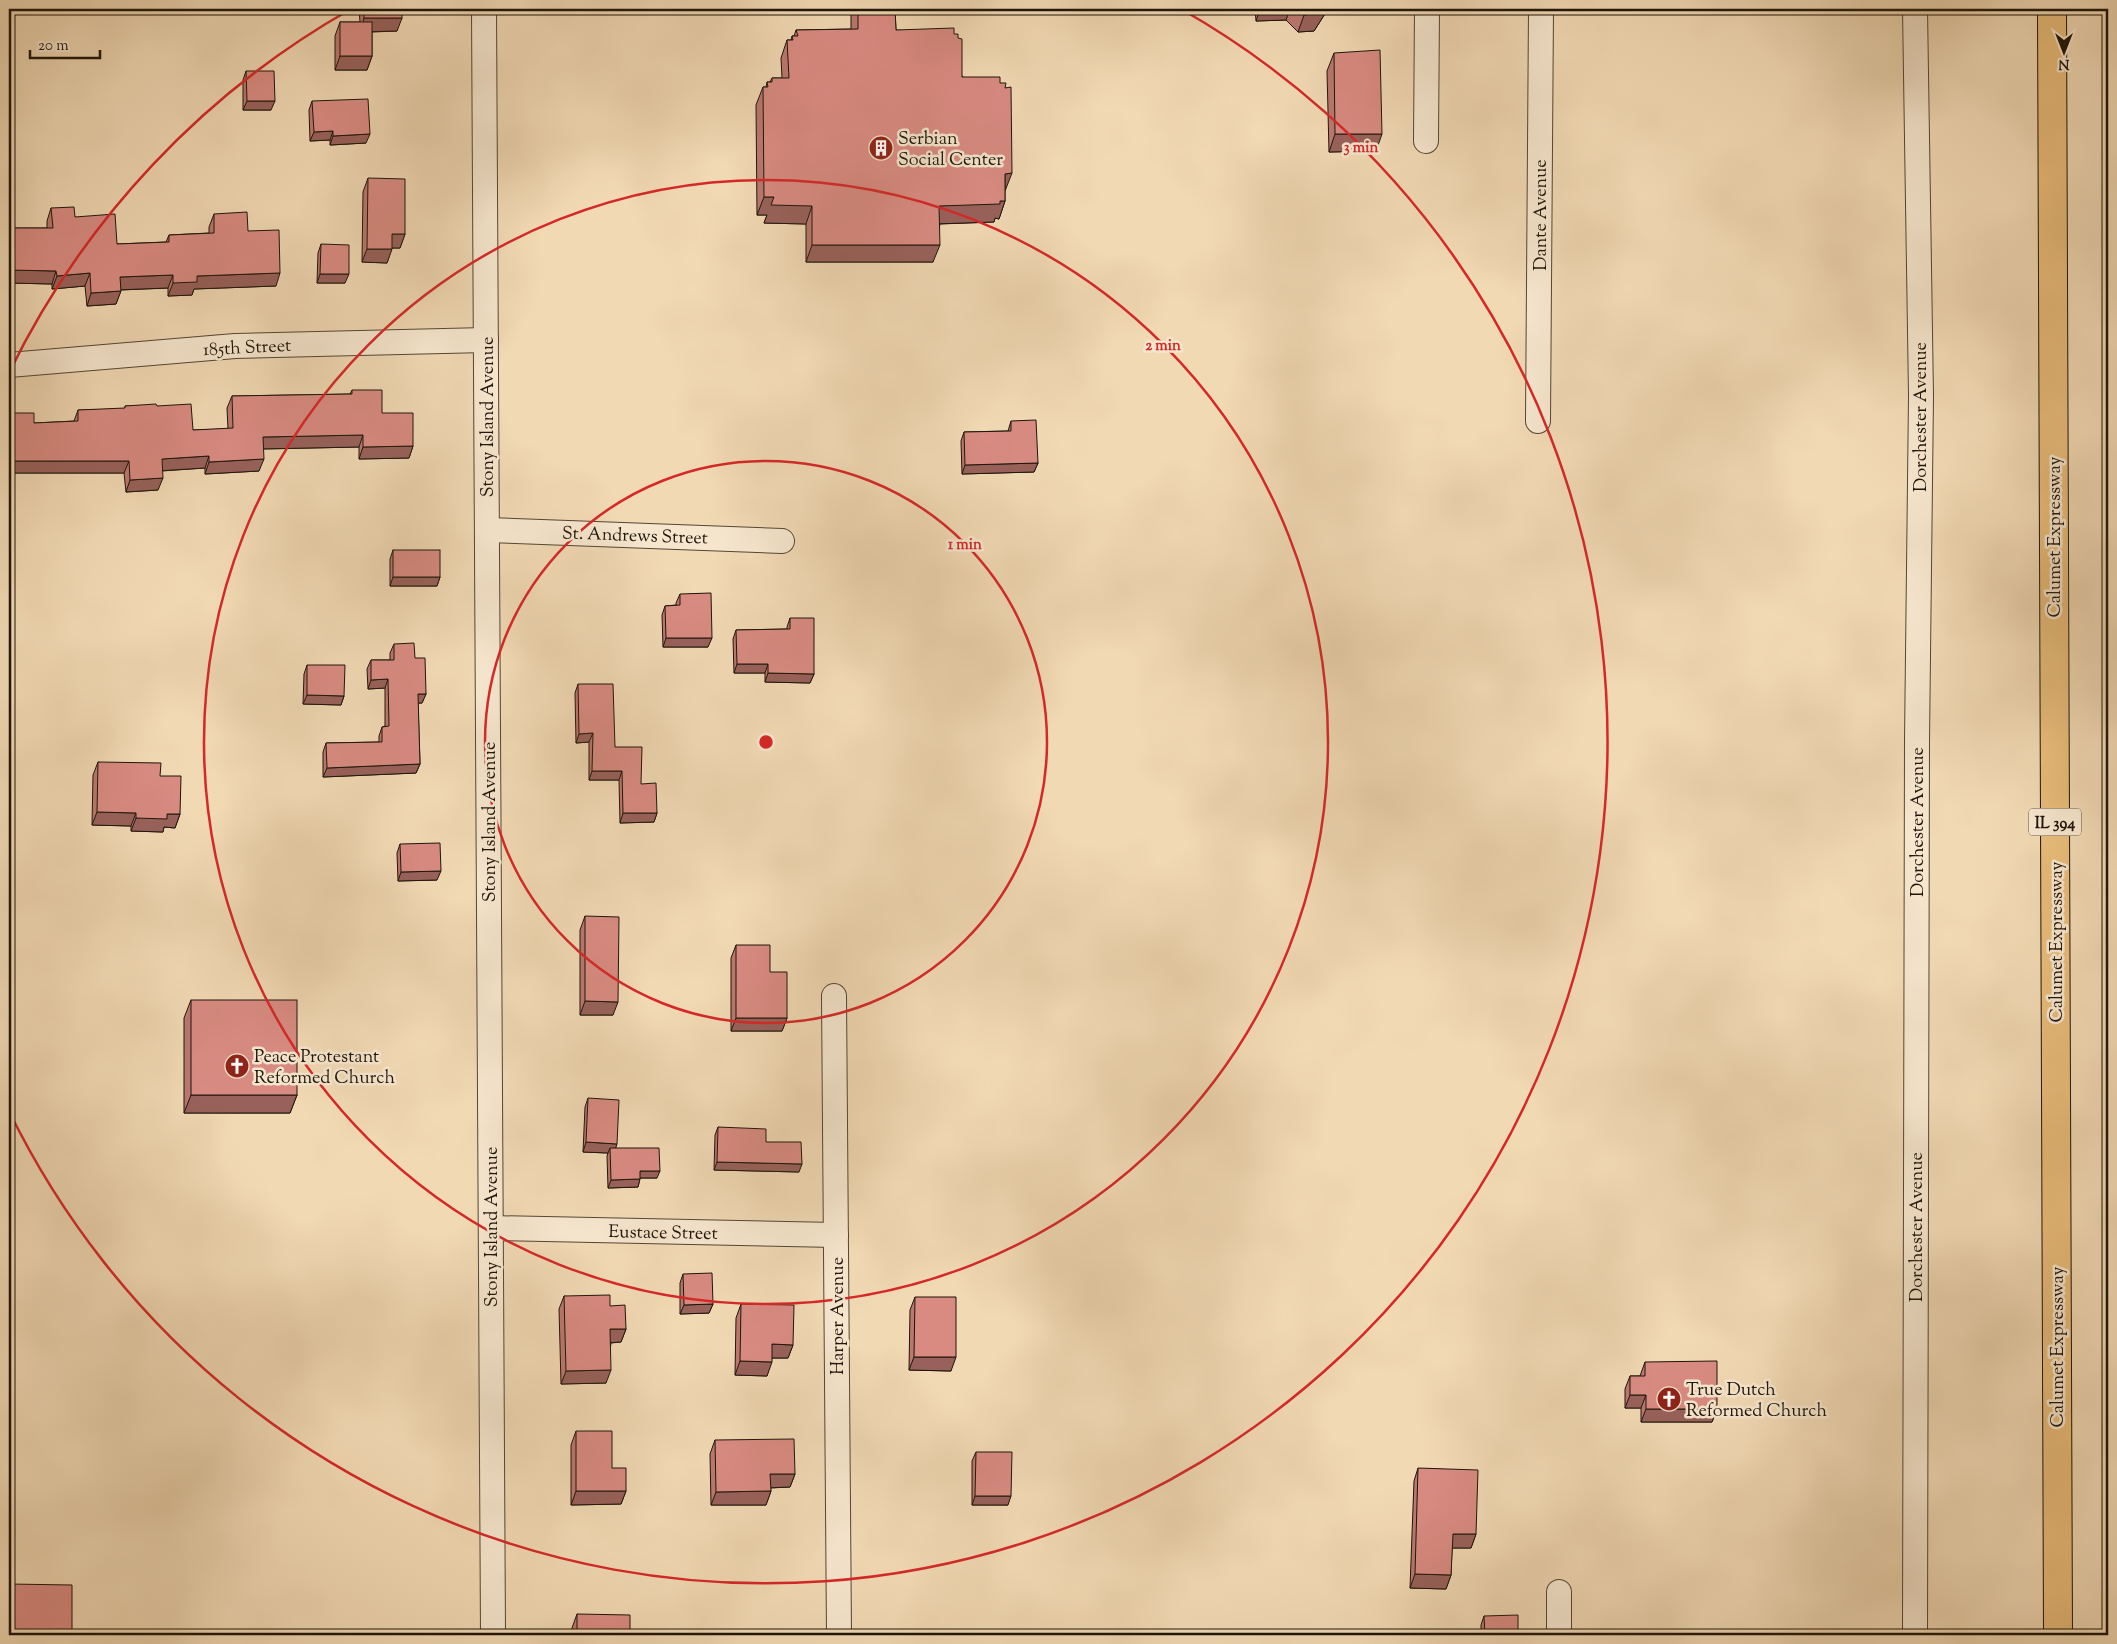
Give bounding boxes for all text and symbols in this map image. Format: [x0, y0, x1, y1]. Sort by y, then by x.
scale bar [30, 28, 100, 60]
north arrow [2040, 28, 2090, 78]
text: 20 m [38, 36, 69, 57]
text: N [2058, 53, 2070, 73]
place label: Serbian Social Center [898, 127, 1003, 174]
building icon: Serbian Social Center [868, 135, 894, 161]
text: 3 min [1344, 138, 1379, 159]
street label: Dante Avenue [1529, 159, 1555, 271]
street label: 185th Street [202, 334, 292, 364]
text: 2 min [1145, 336, 1181, 357]
street label: Stony Island Avenue [476, 337, 502, 497]
street label: Dorchester Avenue [1909, 342, 1935, 492]
street label: Calumet Expressway [2043, 456, 2069, 618]
street label: St. Andrews Street [561, 521, 708, 553]
text: 1 min [948, 535, 982, 556]
centre of rings [757, 733, 775, 751]
street label: Stony Island Avenue [478, 742, 504, 902]
street label: Dorchester Avenue [1906, 747, 1932, 897]
road number: IL 394 [2029, 809, 2081, 836]
street label: Calumet Expressway [2045, 861, 2071, 1023]
place label: Peace Protestant Reformed Church [254, 1045, 395, 1092]
church icon: Peace Protestant Reformed Church [224, 1053, 250, 1079]
street label: Stony Island Avenue [480, 1147, 506, 1307]
street label: Dorchester Avenue [1905, 1152, 1931, 1302]
street label: Eustace Street [608, 1220, 718, 1248]
street label: Harper Avenue [826, 1257, 852, 1375]
street label: Calumet Expressway [2046, 1266, 2072, 1428]
place label: True Dutch Reformed Church [1686, 1378, 1827, 1425]
church icon: True Dutch Reformed Church [1656, 1386, 1682, 1412]

